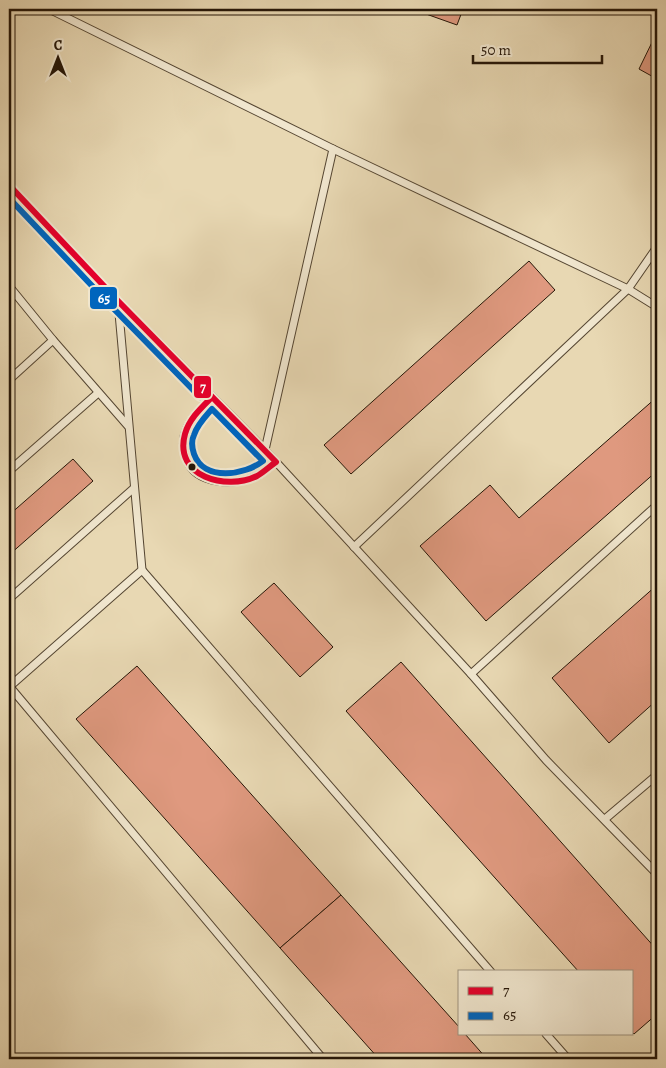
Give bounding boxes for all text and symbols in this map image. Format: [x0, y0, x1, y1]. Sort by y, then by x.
north arrow [32, 32, 82, 82]
scale bar [473, 32, 602, 64]
text: С [54, 36, 63, 55]
text: 50 m [481, 40, 511, 60]
line badge: 65 [89, 286, 118, 310]
text: 65 [98, 289, 110, 308]
line badge: 7 [193, 375, 212, 399]
text: 7 [200, 378, 206, 397]
unlabelled marker [187, 462, 197, 472]
legend [458, 970, 634, 1036]
text: 7 [503, 981, 510, 1001]
text: 65 [503, 1005, 516, 1025]

